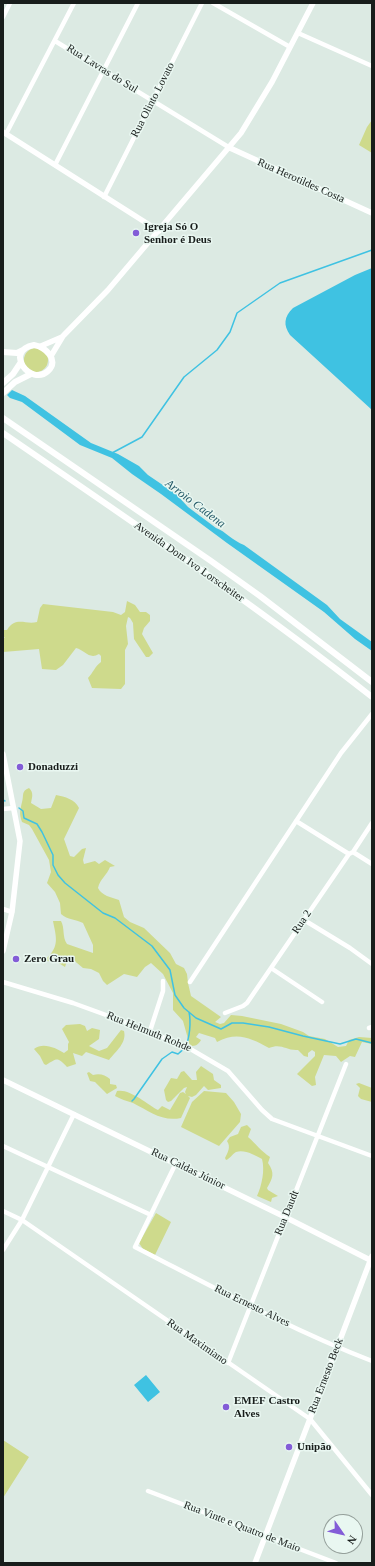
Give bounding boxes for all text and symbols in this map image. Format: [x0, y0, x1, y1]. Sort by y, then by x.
street label: Rua Lavras do Sul [64, 42, 140, 96]
street label: Rua Olinto Lovato [128, 60, 178, 140]
street label: Rua Herotildes Costa [255, 156, 347, 206]
place label: Igreja Só O Senhor é Deus [144, 220, 211, 246]
marker: Igreja Só O Senhor é Deus [131, 228, 141, 238]
water label: Arroio Cadena [162, 477, 228, 531]
street label: Avenida Dom Ivo Lorscheiter [131, 519, 247, 605]
place label: Donaduzzi [28, 760, 78, 774]
marker: Donaduzzi [15, 762, 25, 772]
street label: Rua 2 [289, 908, 315, 936]
place label: Zero Grau [24, 952, 74, 966]
marker: Zero Grau [11, 954, 21, 964]
street label: Rua Helmuth Rohde [105, 1009, 193, 1055]
street label: Rua Caldas Júnior [149, 1145, 227, 1193]
street label: Rua Daudt [272, 1189, 302, 1237]
street label: Rua Ernesto Alves [212, 1282, 292, 1330]
street label: Rua Maximiano [164, 1316, 230, 1368]
street label: Rua Ernesto Beck [306, 1337, 346, 1415]
place label: EMEF Castro Alves [234, 1394, 300, 1420]
marker: EMEF Castro Alves [221, 1402, 231, 1412]
place label: Unipão [297, 1440, 331, 1454]
marker: Unipão [284, 1442, 294, 1452]
street label: Rua Vinte e Quatro de Maio [182, 1499, 302, 1555]
north arrow [323, 1514, 363, 1554]
text: N [345, 1533, 359, 1547]

